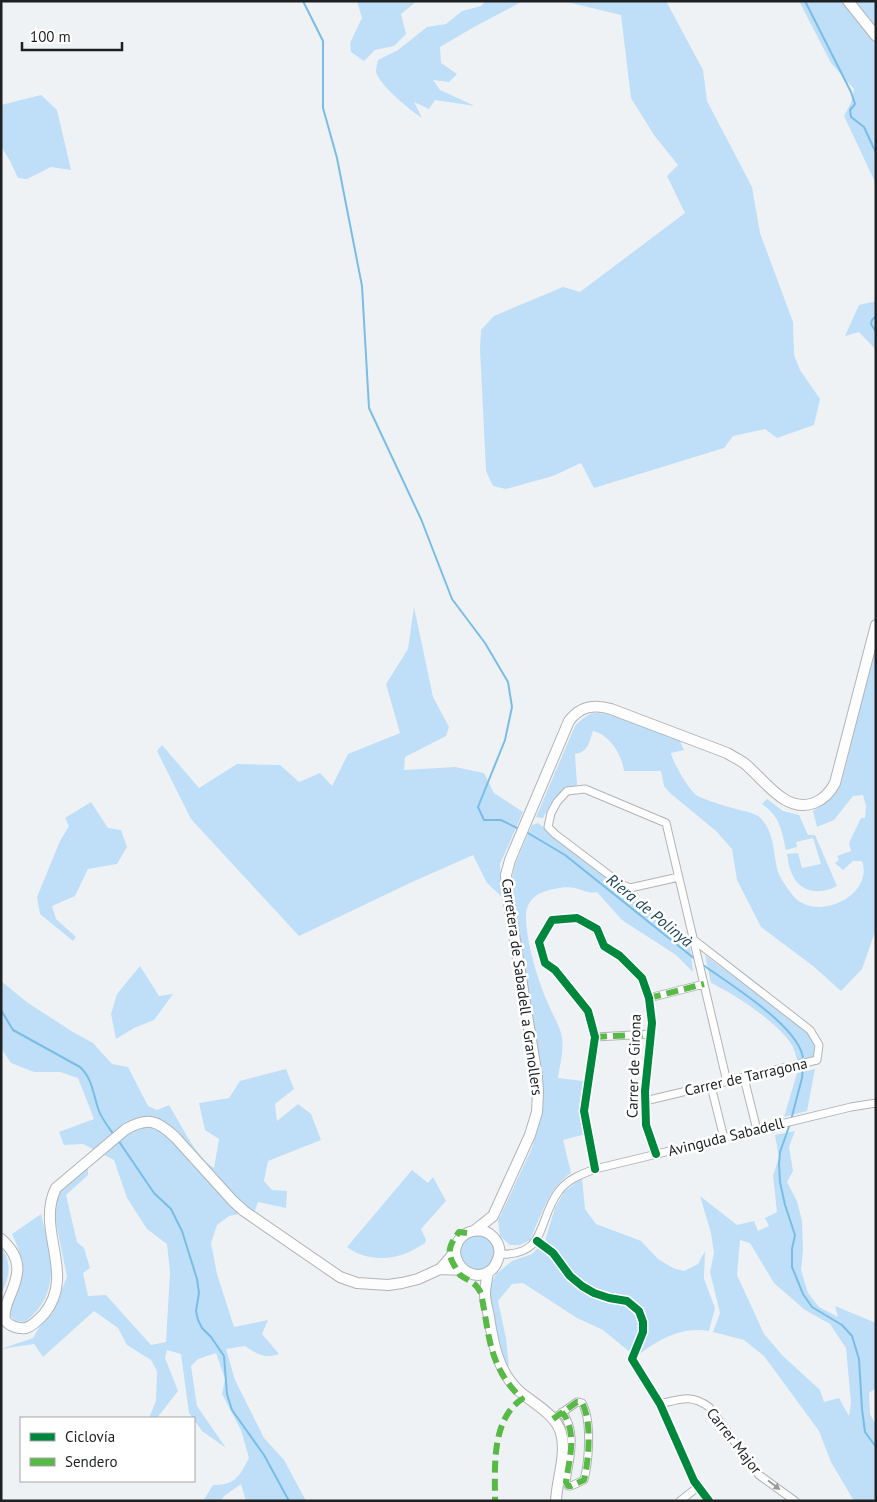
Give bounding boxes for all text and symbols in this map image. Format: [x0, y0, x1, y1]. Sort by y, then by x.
scale bar [22, 20, 122, 52]
text: 100 m [30, 27, 71, 46]
water label: Riera de Polinyà [603, 869, 697, 951]
street label: Carretera de Sabadell a Granollers [498, 877, 547, 1097]
street label: Carrer de Girona [622, 1014, 645, 1118]
street label: Carrer de Tarragona [683, 1053, 809, 1100]
street label: Avinguda Sabadell [666, 1113, 786, 1160]
street label: Carrer Major [703, 1404, 766, 1478]
legend [20, 1417, 195, 1482]
text: Ciclovía [65, 1427, 115, 1446]
text: Sendero [65, 1452, 118, 1471]
one-way arrow [767, 1480, 781, 1490]

